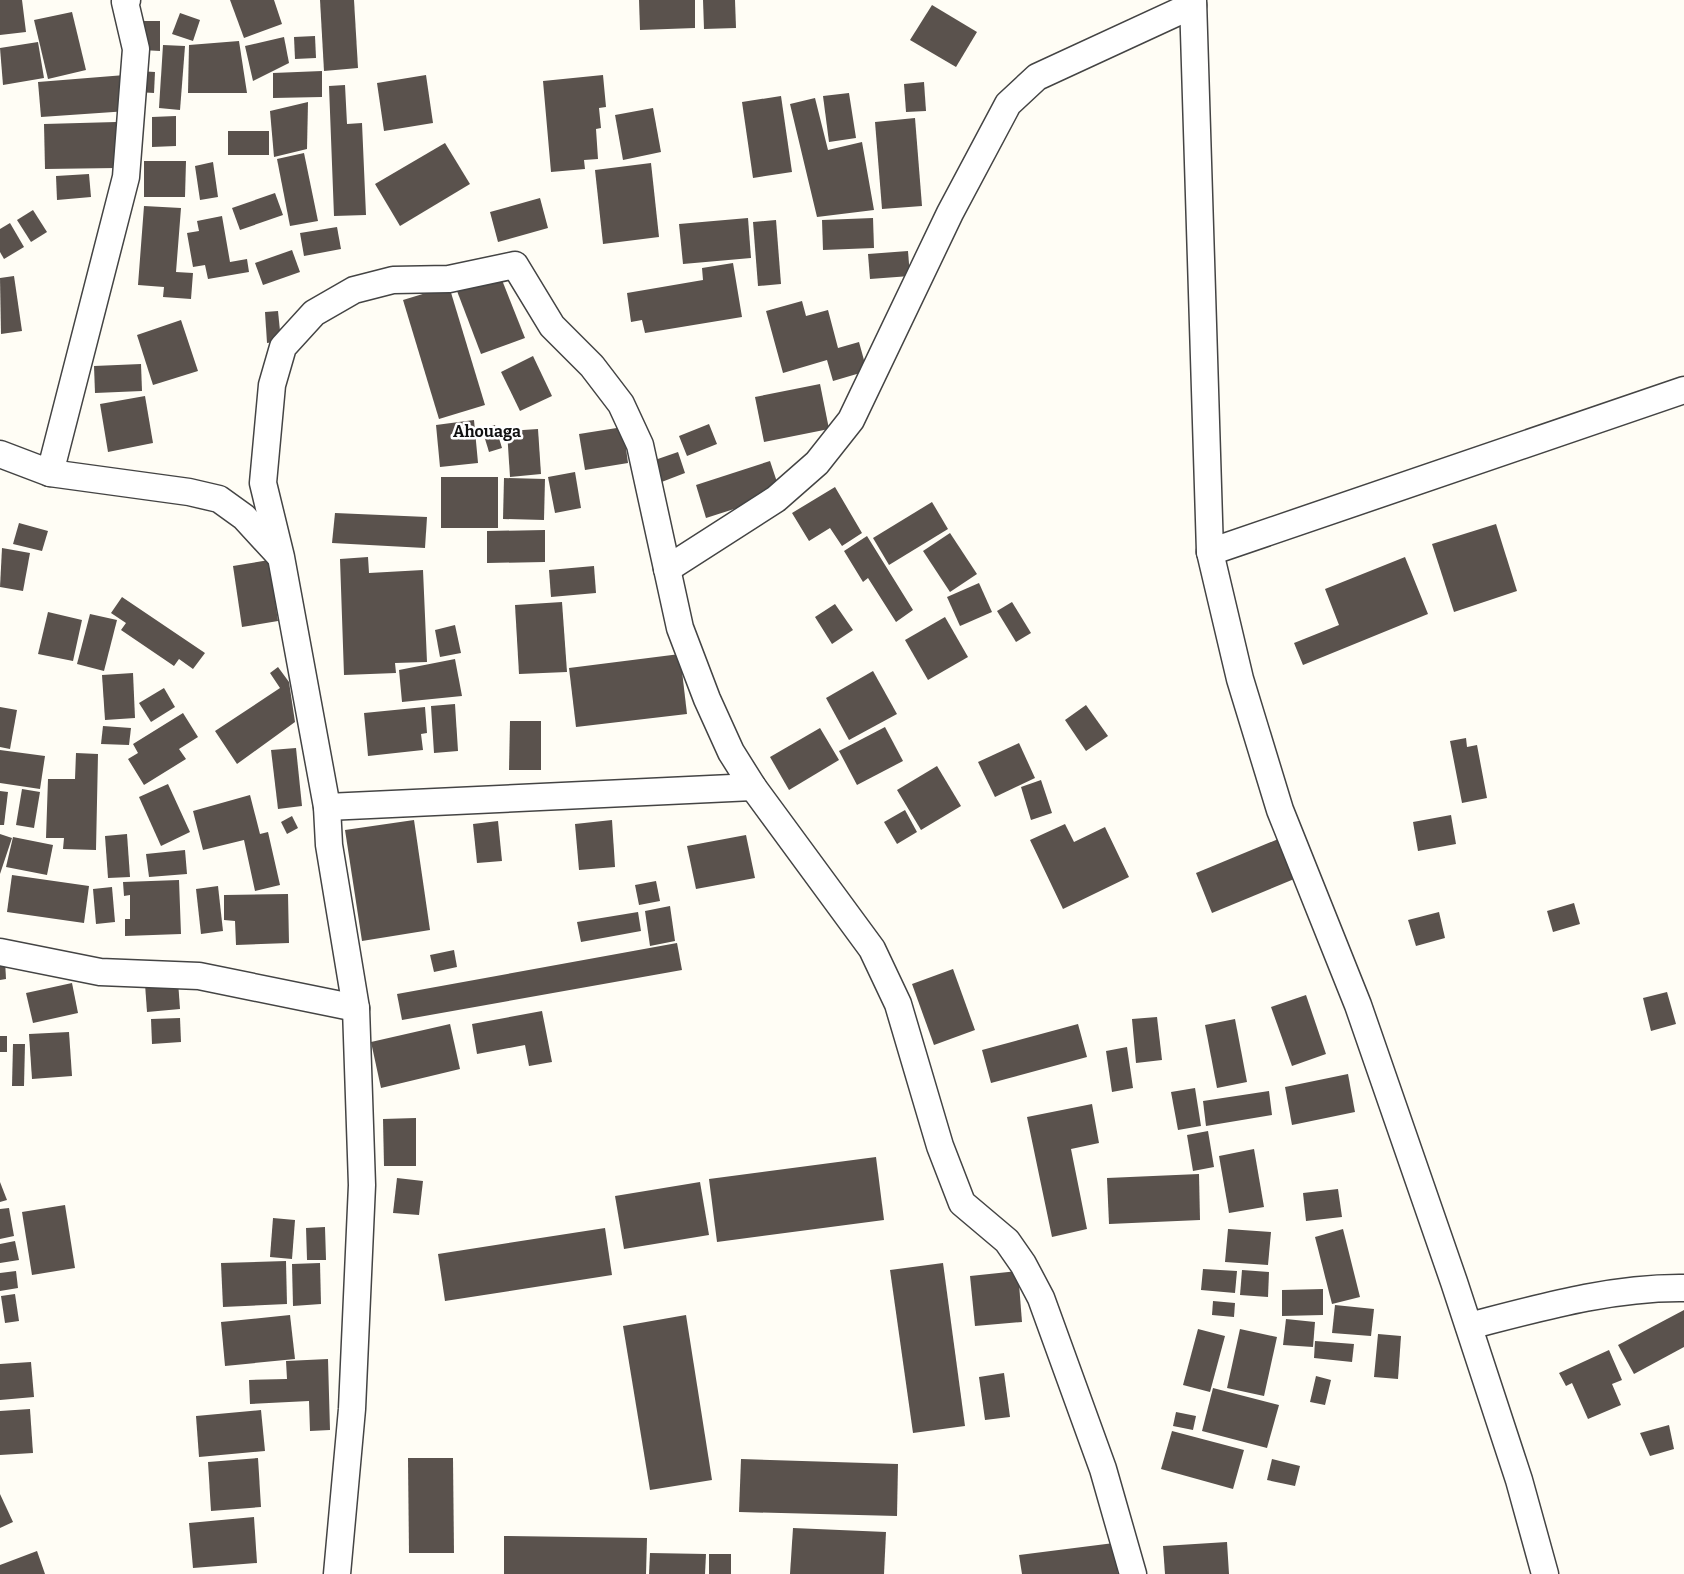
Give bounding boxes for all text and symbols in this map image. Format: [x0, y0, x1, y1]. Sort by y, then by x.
district label: Ahouaga [453, 422, 521, 441]

